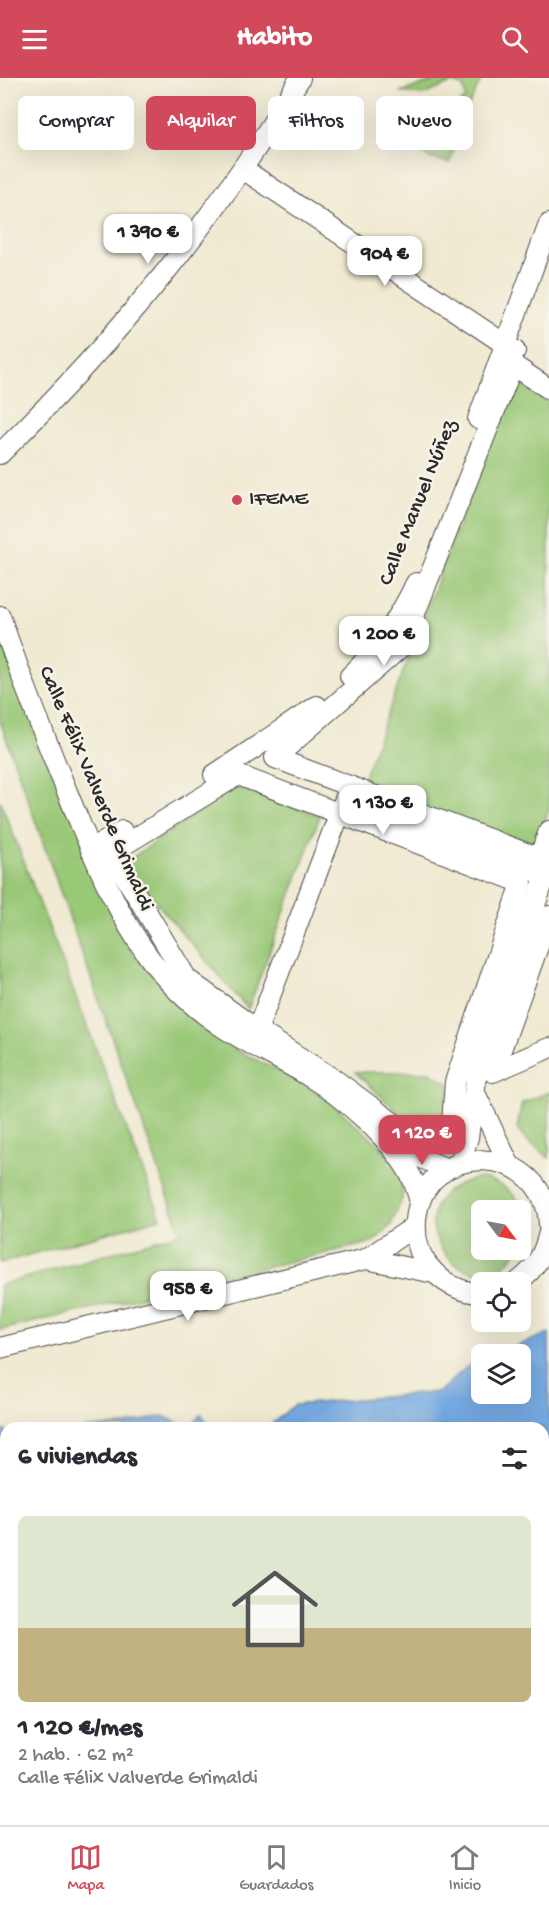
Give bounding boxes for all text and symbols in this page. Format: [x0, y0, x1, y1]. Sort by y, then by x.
icon: menu [18, 23, 51, 56]
text: Habito [237, 23, 312, 55]
icon: search [498, 23, 531, 56]
chip: Comprar [18, 96, 134, 150]
chip: Alquilar [146, 96, 256, 150]
chip: Filtros [268, 96, 364, 150]
chip: Nuevo [376, 96, 473, 150]
pin: 1 390 € [93, 214, 203, 265]
text: 1 390 € [117, 222, 179, 245]
pin: 904 € [343, 236, 427, 287]
text: 904 € [361, 244, 409, 267]
street label: Calle Manuel Núñez [374, 415, 465, 590]
place label: IFEME [249, 487, 310, 513]
marker: IFEME [230, 493, 244, 507]
pin: 1 200 € [329, 616, 439, 667]
text: 1 200 € [353, 624, 415, 647]
street label: Calle Félix Valverde Grimaldi [31, 663, 159, 915]
pin: 1 130 € [328, 785, 438, 836]
text: 1 130 € [353, 793, 413, 816]
pin: 1 120 € [367, 1115, 477, 1166]
text: 1 120 € [393, 1123, 451, 1146]
north arrow [471, 1200, 531, 1260]
map controls [471, 1200, 531, 1404]
pin: 958 € [146, 1271, 230, 1322]
button: locate [471, 1272, 531, 1332]
text: 958 € [164, 1279, 212, 1302]
button: layers [471, 1344, 531, 1404]
icon: filters [498, 1442, 531, 1475]
text: 6 viviendas [18, 1443, 137, 1474]
icon: home [221, 1555, 329, 1663]
text: 1 120 €/mes [18, 1714, 142, 1745]
text: 2 hab. · 62 m² [18, 1745, 134, 1768]
text: Calle Félix Valverde Grimaldi [18, 1768, 258, 1791]
tab: Mapa [68, 1841, 104, 1896]
tab: Guardados [239, 1841, 313, 1896]
tab: Inicio [448, 1841, 481, 1896]

